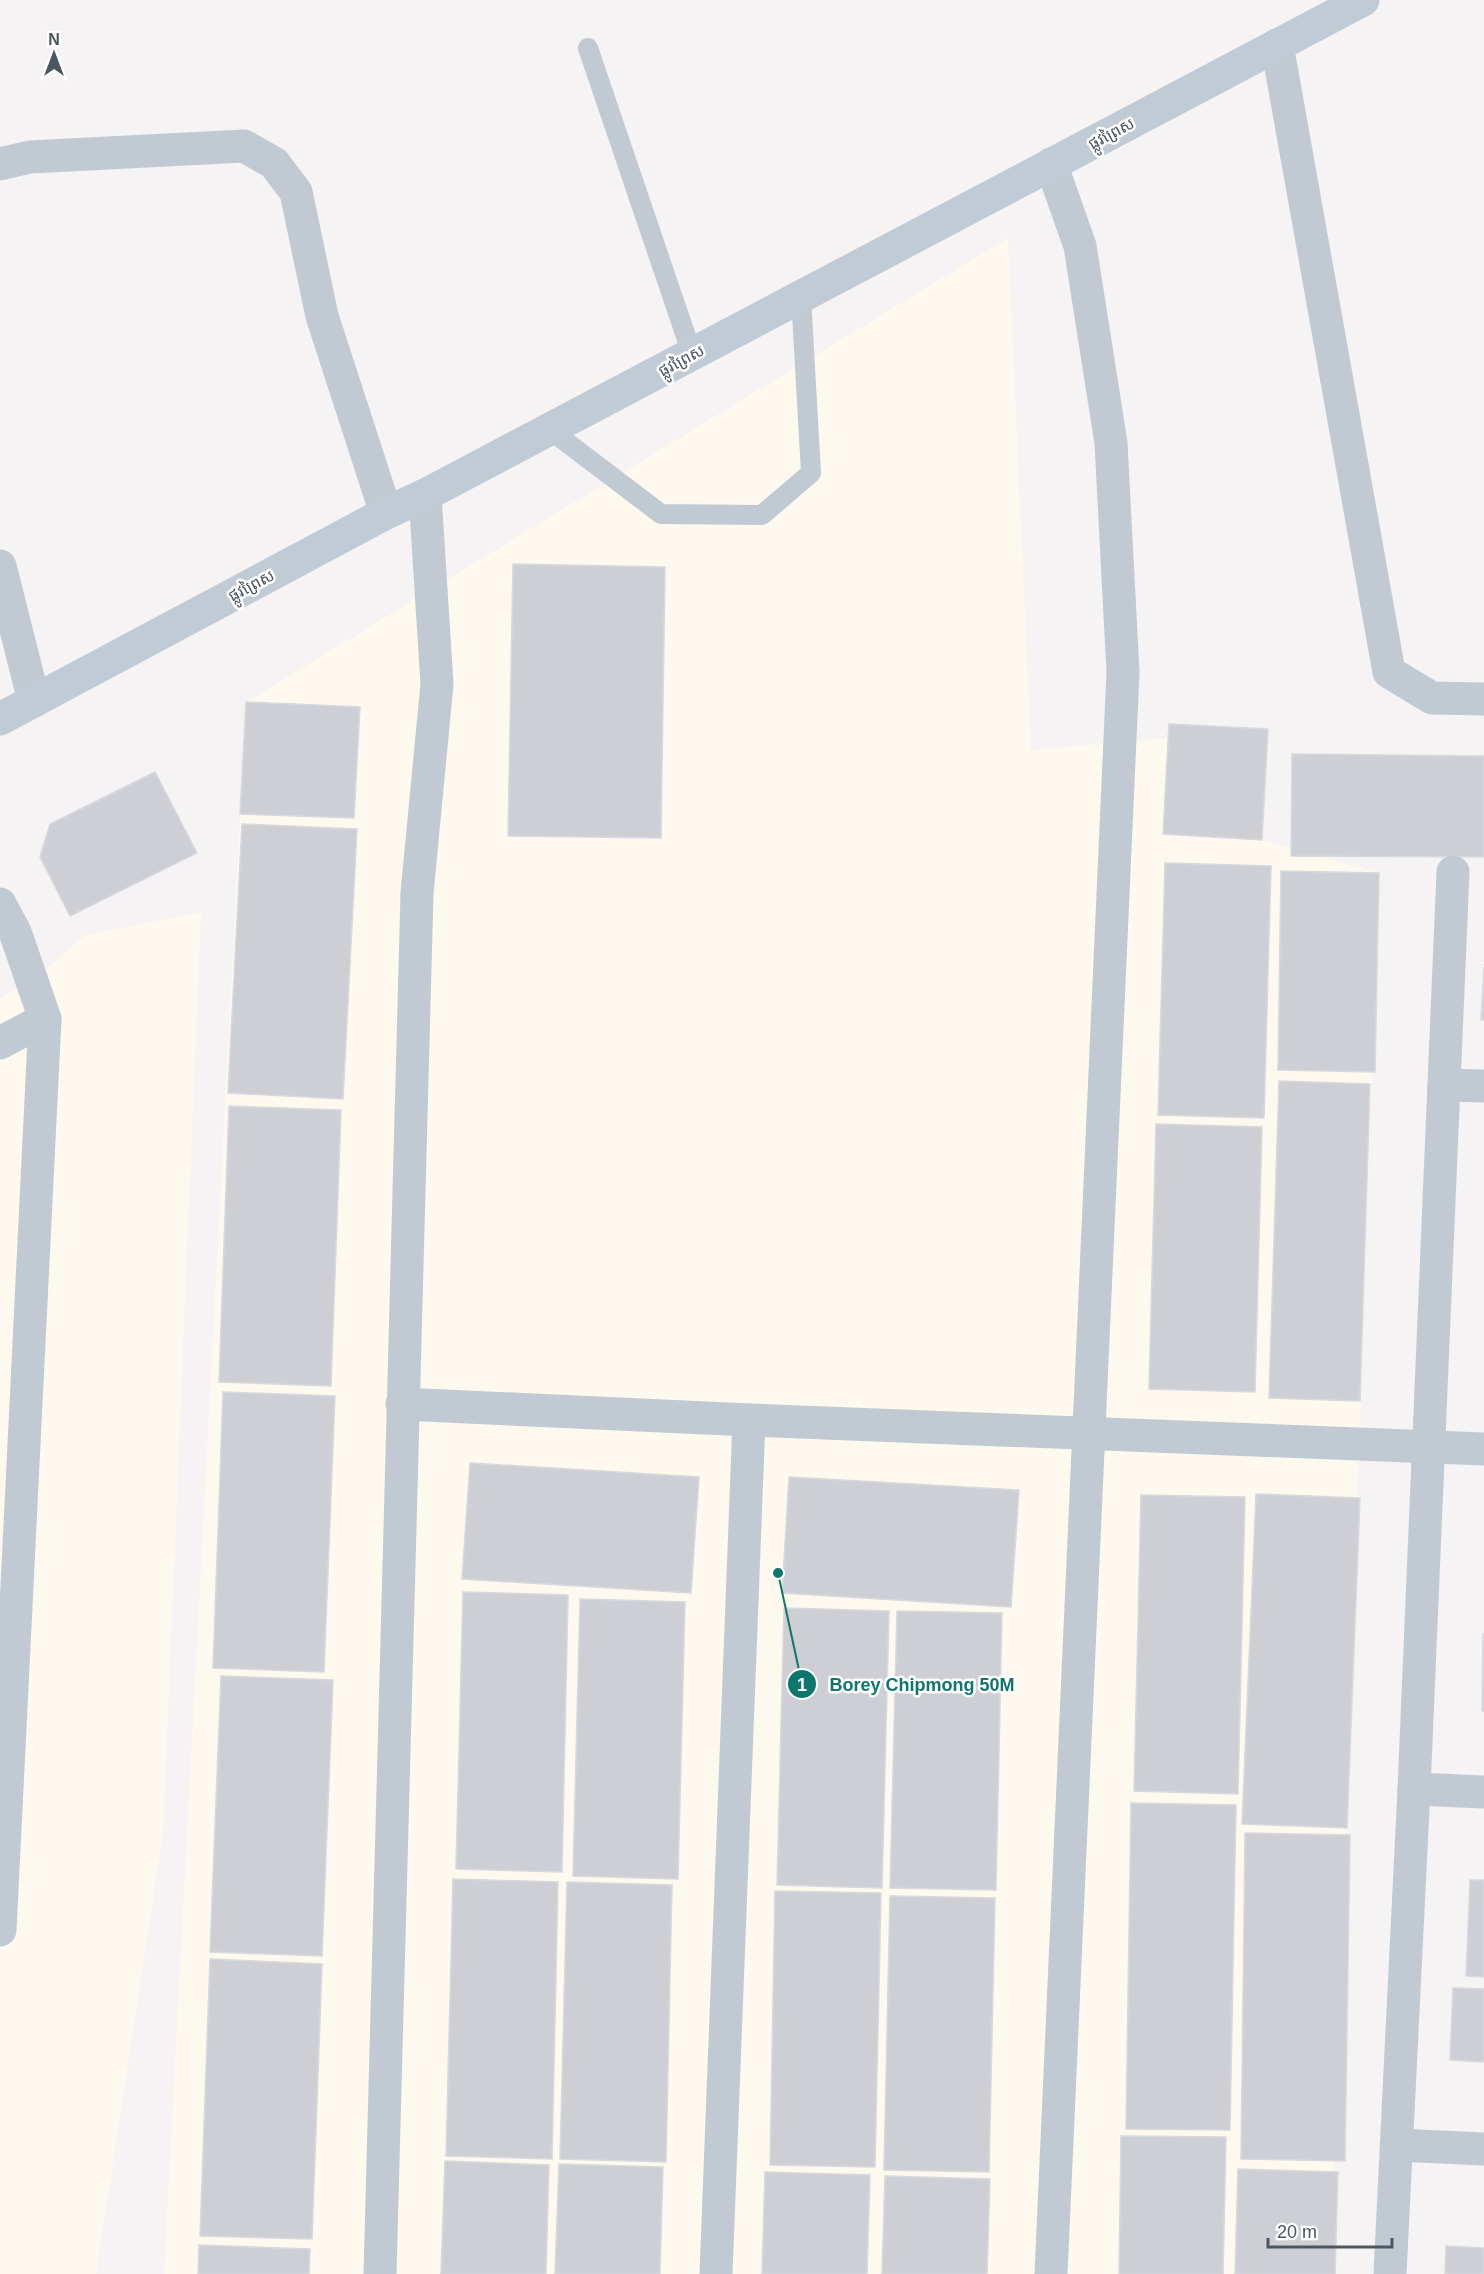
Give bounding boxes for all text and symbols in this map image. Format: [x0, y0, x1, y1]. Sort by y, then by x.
north arrow [24, 24, 84, 84]
text: N [48, 31, 60, 48]
street label: ផ្លូវព្រៃស [1084, 113, 1140, 158]
street label: ផ្លូវព្រៃស [654, 340, 710, 385]
street label: ផ្លូវព្រៃស [224, 565, 280, 610]
callout: Borey Chipmong 50M [787, 1666, 1026, 1702]
text: 1 [797, 1675, 807, 1695]
text: Borey Chipmong 50M [829, 1675, 1015, 1695]
scale bar [1268, 2211, 1392, 2249]
text: 20 m [1277, 2222, 1317, 2242]

